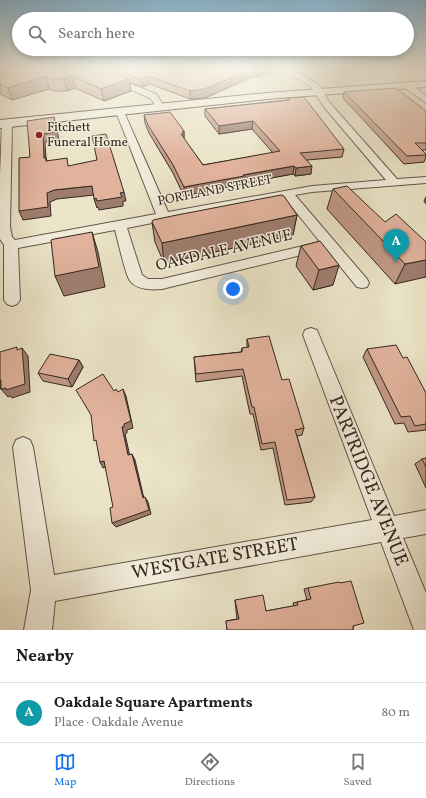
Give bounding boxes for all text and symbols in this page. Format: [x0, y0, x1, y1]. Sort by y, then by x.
search box [12, 12, 414, 56]
icon: search [26, 23, 48, 45]
text: Search here [58, 24, 135, 45]
place label: Fitchett Funeral Home [47, 119, 128, 152]
marker: Fitchett Funeral Home [34, 130, 44, 140]
street label: PORTLAND STREET [156, 171, 274, 211]
street label: OAKDALE AVENUE [153, 225, 295, 277]
pin: A [383, 229, 409, 262]
your location [223, 279, 243, 299]
street label: PARTRIDGE AVENUE [322, 392, 414, 570]
street label: WESTGATE STREET [129, 531, 301, 587]
text: Nearby [16, 645, 74, 668]
text: Oakdale Square Apartments [54, 693, 253, 714]
text: A [24, 704, 34, 722]
text: 80 m [381, 704, 410, 722]
text: Place · Oakdale Avenue [54, 714, 183, 732]
tab: Map [54, 751, 76, 790]
tab: Directions [185, 751, 235, 790]
tab: Saved [343, 751, 372, 790]

